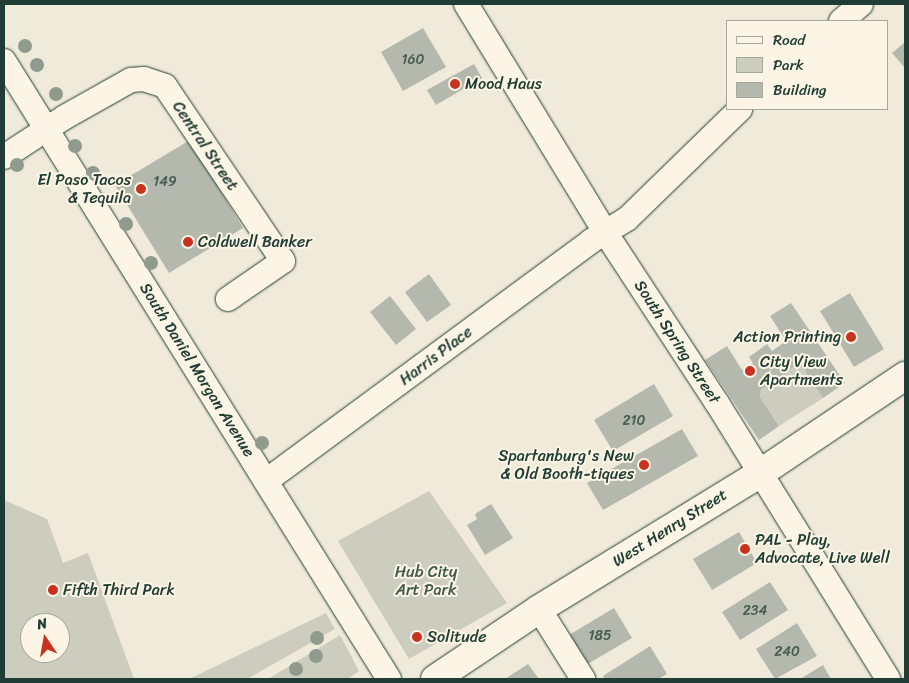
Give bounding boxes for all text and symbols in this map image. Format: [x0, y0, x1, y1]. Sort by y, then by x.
legend [726, 20, 889, 110]
text: Road [773, 27, 805, 53]
house number: 160 [402, 52, 424, 68]
text: Park [773, 52, 804, 78]
place label: Mood Haus [465, 74, 542, 94]
text: Building [773, 77, 827, 103]
marker: Mood Haus [449, 78, 461, 90]
street label: Central Street [168, 98, 242, 194]
place label: El Paso Tacos & Tequila [37, 170, 131, 208]
house number: 149 [153, 174, 177, 190]
marker: El Paso Tacos & Tequila [135, 183, 147, 195]
place label: Coldwell Banker [198, 232, 312, 252]
marker: Coldwell Banker [182, 236, 194, 248]
street label: South Spring Street [630, 277, 724, 407]
street label: South Daniel Morgan Avenue [136, 280, 258, 460]
street label: Harris Place [396, 322, 476, 390]
place label: Action Printing [733, 327, 841, 347]
marker: Action Printing [845, 331, 857, 343]
place label: City View Apartments [760, 352, 843, 390]
marker: City View Apartments [744, 365, 756, 377]
house number: 210 [623, 413, 645, 429]
place label: Spartanburg's New & Old Booth-tiques [498, 446, 634, 484]
marker: Spartanburg's New & Old Booth-tiques [638, 459, 650, 471]
street label: West Henry Street [609, 485, 731, 571]
place label: PAL - Play, Advocate, Live Well [755, 530, 890, 568]
marker: PAL - Play, Advocate, Live Well [739, 543, 751, 555]
park label: Hub City Art Park [395, 562, 457, 600]
place label: Fifth Third Park [63, 580, 176, 600]
marker: Fifth Third Park [47, 584, 59, 596]
house number: 234 [743, 603, 767, 619]
text: N [35, 611, 49, 637]
north arrow [20, 613, 70, 663]
place label: Solitude [427, 627, 486, 647]
house number: 185 [588, 628, 612, 644]
marker: Solitude [411, 631, 423, 643]
house number: 240 [774, 644, 800, 660]

